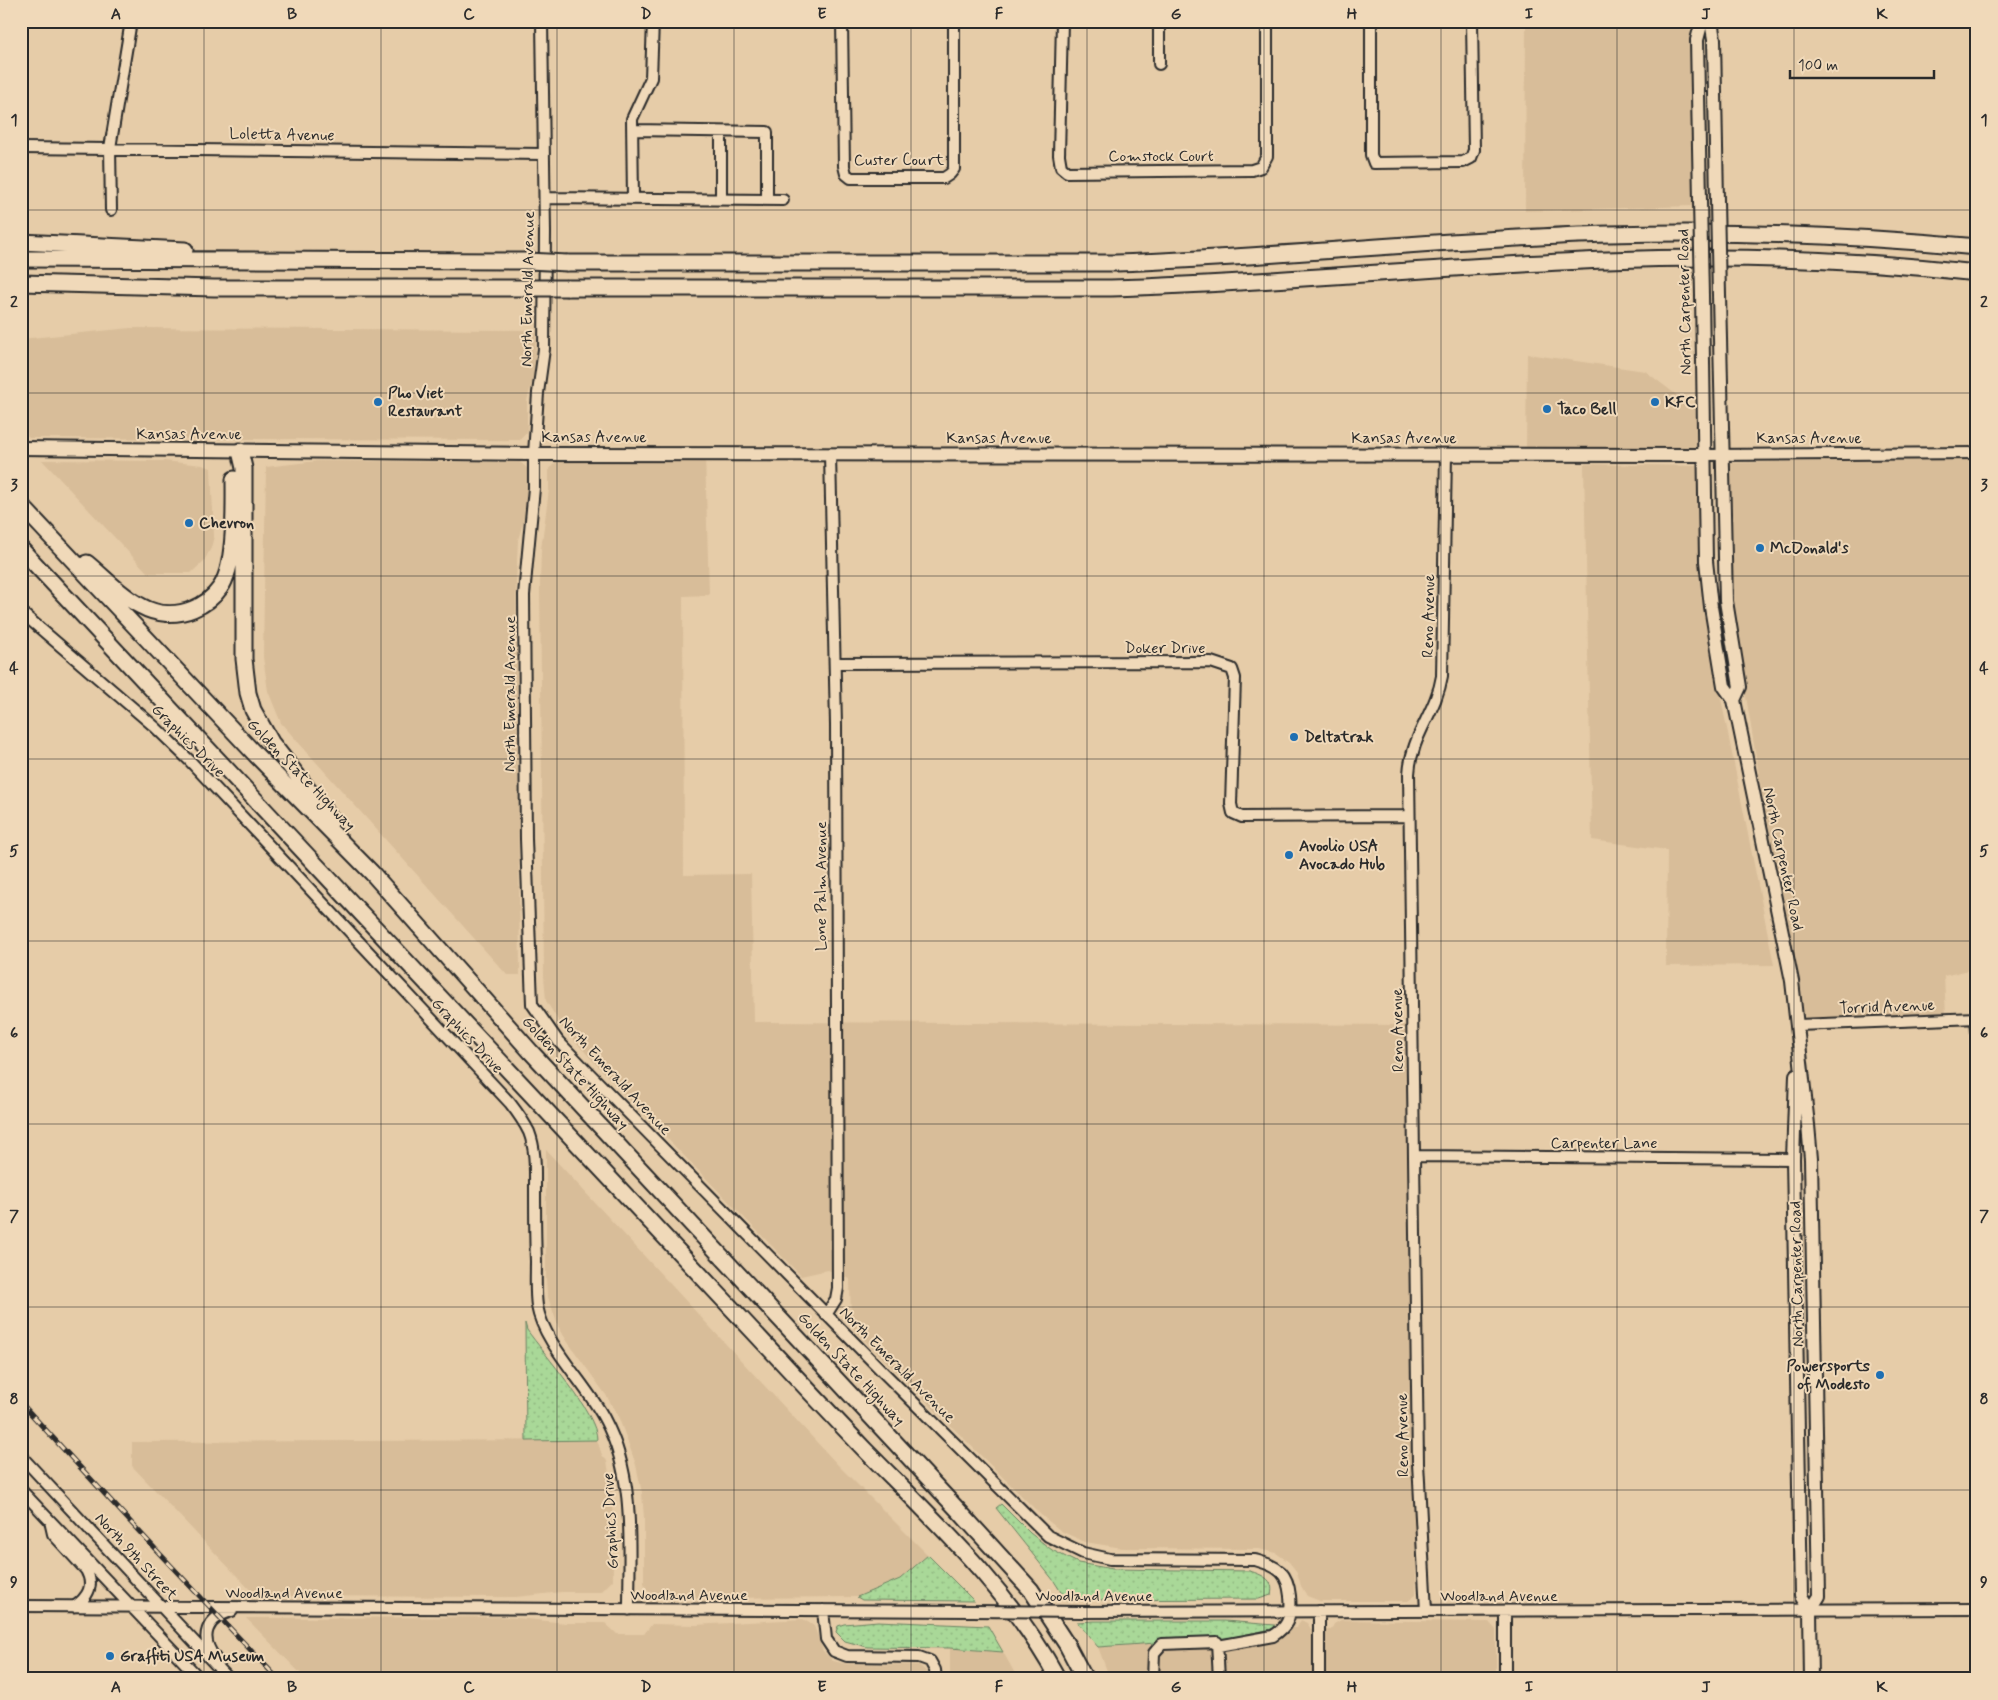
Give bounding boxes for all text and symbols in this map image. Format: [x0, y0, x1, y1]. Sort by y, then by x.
text: A [111, 4, 121, 25]
text: B [287, 4, 297, 25]
text: C [463, 4, 475, 25]
text: D [640, 4, 652, 25]
text: E [817, 4, 827, 25]
text: F [995, 4, 1004, 25]
text: G [1171, 4, 1182, 25]
text: H [1347, 4, 1358, 25]
text: I [1525, 4, 1534, 25]
text: J [1701, 4, 1711, 25]
text: K [1876, 4, 1888, 25]
scale bar [1790, 48, 1934, 80]
text: 100 m [1798, 56, 1838, 76]
text: 1 [10, 110, 18, 131]
text: 1 [1980, 110, 1988, 131]
street label: Loletta Avenue [229, 124, 335, 146]
street label: Comstock Court [1108, 146, 1214, 167]
street label: Custer Court [854, 150, 945, 171]
street label: North Emerald Avenue [516, 211, 540, 367]
street label: North Carpenter Road [1673, 229, 1697, 375]
text: 2 [10, 292, 18, 313]
text: 2 [1980, 292, 1988, 313]
place label: Pho Viet Restaurant [388, 383, 463, 422]
place label: KFC [1665, 392, 1696, 413]
marker: Pho Viet Restaurant [372, 396, 384, 408]
marker: KFC [1649, 396, 1661, 408]
place label: Taco Bell [1557, 399, 1616, 420]
marker: Taco Bell [1541, 403, 1553, 415]
street label: Kansas Avenue [136, 424, 242, 445]
street label: Kansas Avenue [541, 427, 647, 448]
street label: Kansas Avenue [946, 428, 1052, 449]
street label: Kansas Avenue [1351, 428, 1457, 449]
street label: Kansas Avenue [1756, 428, 1862, 449]
text: 3 [10, 475, 18, 496]
text: 3 [1980, 475, 1988, 496]
place label: Chevron [199, 513, 254, 534]
marker: Chevron [183, 517, 195, 529]
place label: McDonald's [1770, 538, 1849, 559]
marker: McDonald's [1754, 542, 1766, 554]
street label: Reno Avenue [1418, 573, 1440, 658]
street label: North Emerald Avenue [500, 616, 521, 772]
street label: Doker Drive [1124, 638, 1206, 659]
text: 4 [9, 658, 19, 679]
text: 4 [1979, 658, 1989, 679]
street label: Graphics Drive [146, 699, 230, 783]
street label: Golden State Highway [241, 714, 360, 836]
place label: Deltatrak [1304, 727, 1374, 748]
marker: Deltatrak [1288, 731, 1300, 743]
street label: North Carpenter Road [1758, 785, 1808, 933]
street label: Lone Palm Avenue [811, 821, 832, 951]
place label: Avoolio USA Avocado Hub [1299, 836, 1386, 875]
text: 5 [9, 841, 19, 862]
text: 5 [1979, 841, 1989, 862]
marker: Avoolio USA Avocado Hub [1283, 849, 1295, 861]
street label: Reno Avenue [1387, 987, 1409, 1072]
street label: Graphics Drive [426, 994, 508, 1078]
street label: Torrid Avenue [1839, 995, 1936, 1019]
street label: Golden State Highway [516, 1012, 633, 1135]
street label: North Emerald Avenue [554, 1012, 676, 1140]
text: 6 [10, 1023, 18, 1044]
text: 6 [1980, 1023, 1988, 1044]
street label: Carpenter Lane [1550, 1133, 1658, 1154]
street label: North Carpenter Road [1785, 1201, 1809, 1347]
text: 7 [9, 1206, 19, 1227]
text: 7 [1979, 1206, 1989, 1227]
street label: North Emerald Avenue [834, 1302, 960, 1428]
street label: Golden State Highway [792, 1308, 909, 1431]
place label: Powersports of Modesto [1787, 1356, 1870, 1395]
marker: Powersports of Modesto [1874, 1369, 1886, 1381]
text: 8 [9, 1389, 19, 1410]
text: 8 [1979, 1389, 1989, 1410]
street label: Reno Avenue [1392, 1392, 1414, 1477]
street label: Graphics Drive [598, 1472, 624, 1570]
street label: North 9th Street [90, 1509, 183, 1606]
text: 9 [10, 1572, 18, 1593]
text: 9 [1980, 1572, 1988, 1593]
street label: Woodland Avenue [225, 1583, 343, 1604]
street label: Woodland Avenue [630, 1585, 748, 1606]
street label: Woodland Avenue [1035, 1586, 1153, 1607]
street label: Woodland Avenue [1440, 1586, 1558, 1607]
place label: Graffiti USA Museum [120, 1646, 265, 1667]
marker: Graffiti USA Museum [104, 1650, 116, 1662]
text: A [111, 1677, 121, 1698]
text: B [287, 1677, 297, 1698]
text: C [463, 1677, 475, 1698]
text: D [640, 1677, 652, 1698]
text: E [817, 1677, 827, 1698]
text: F [995, 1677, 1004, 1698]
text: G [1171, 1677, 1182, 1698]
text: H [1347, 1677, 1358, 1698]
text: I [1525, 1677, 1534, 1698]
text: J [1701, 1677, 1711, 1698]
text: K [1876, 1677, 1888, 1698]

